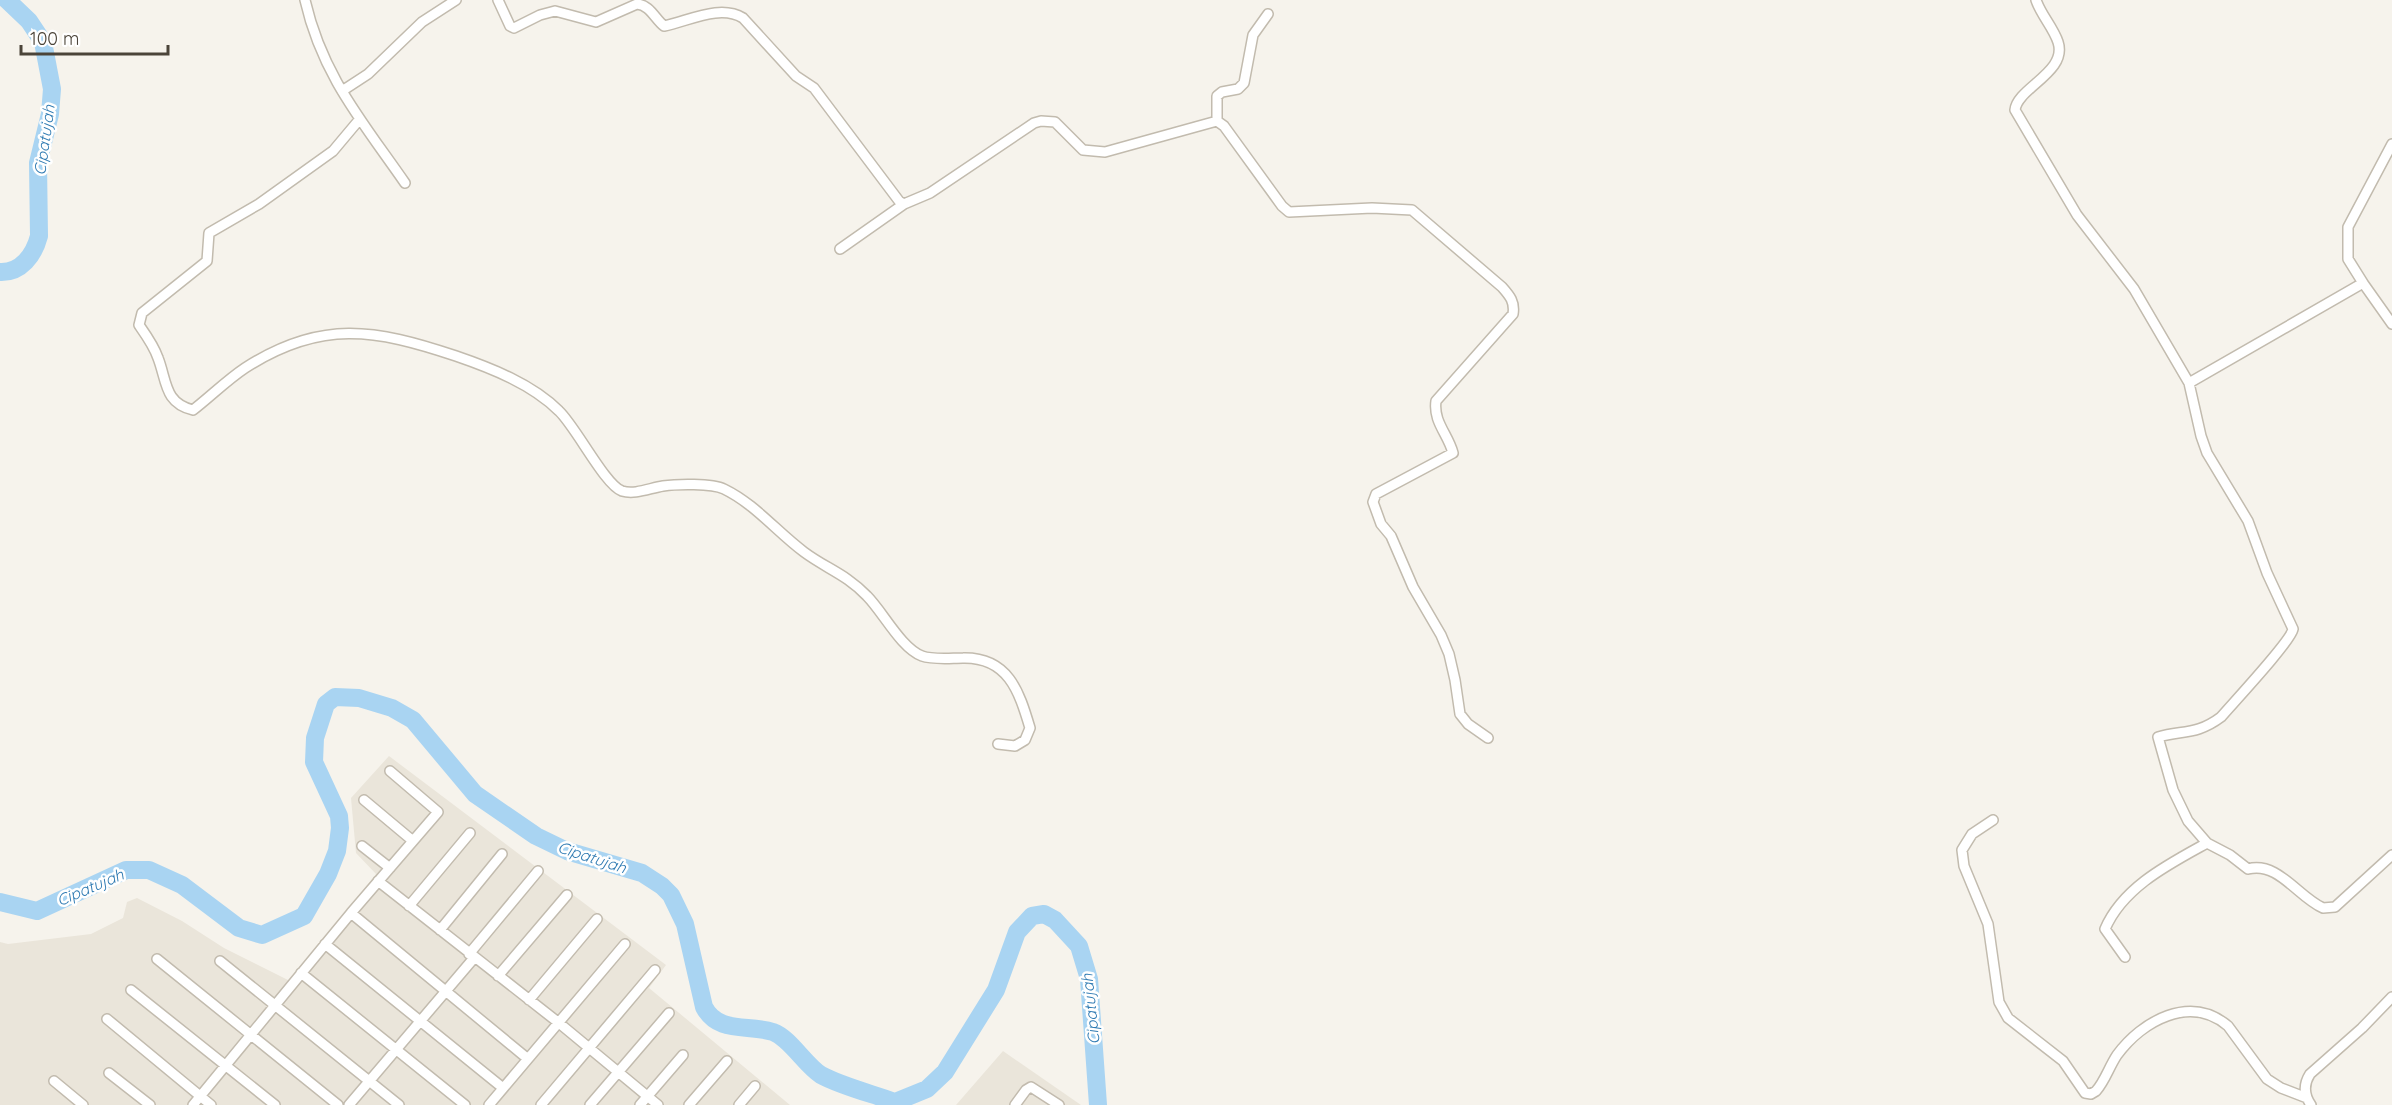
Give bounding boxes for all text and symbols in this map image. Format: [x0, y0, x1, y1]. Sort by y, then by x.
scale bar [21, 18, 168, 56]
text: 100 m [30, 27, 79, 50]
water label: Cipatujah [29, 103, 59, 176]
water label: Cipatujah [555, 837, 630, 878]
water label: Cipatujah [53, 864, 127, 910]
water label: Cipatujah [1076, 972, 1104, 1045]

